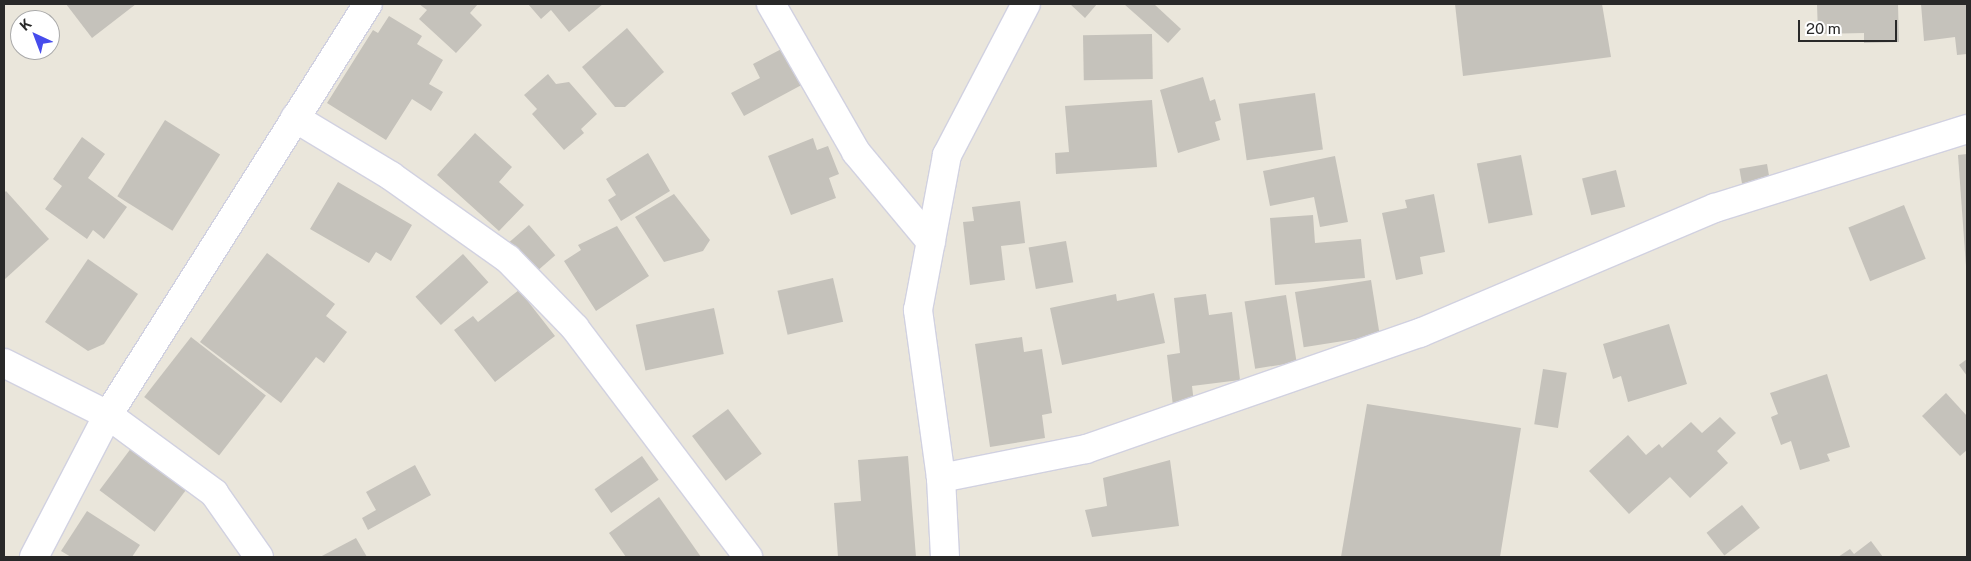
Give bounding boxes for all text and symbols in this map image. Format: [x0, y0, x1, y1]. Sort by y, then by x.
north arrow [10, 10, 60, 60]
scale bar [1801, 10, 1900, 42]
text: K [16, 15, 35, 34]
text: 20 m [1806, 20, 1841, 37]

